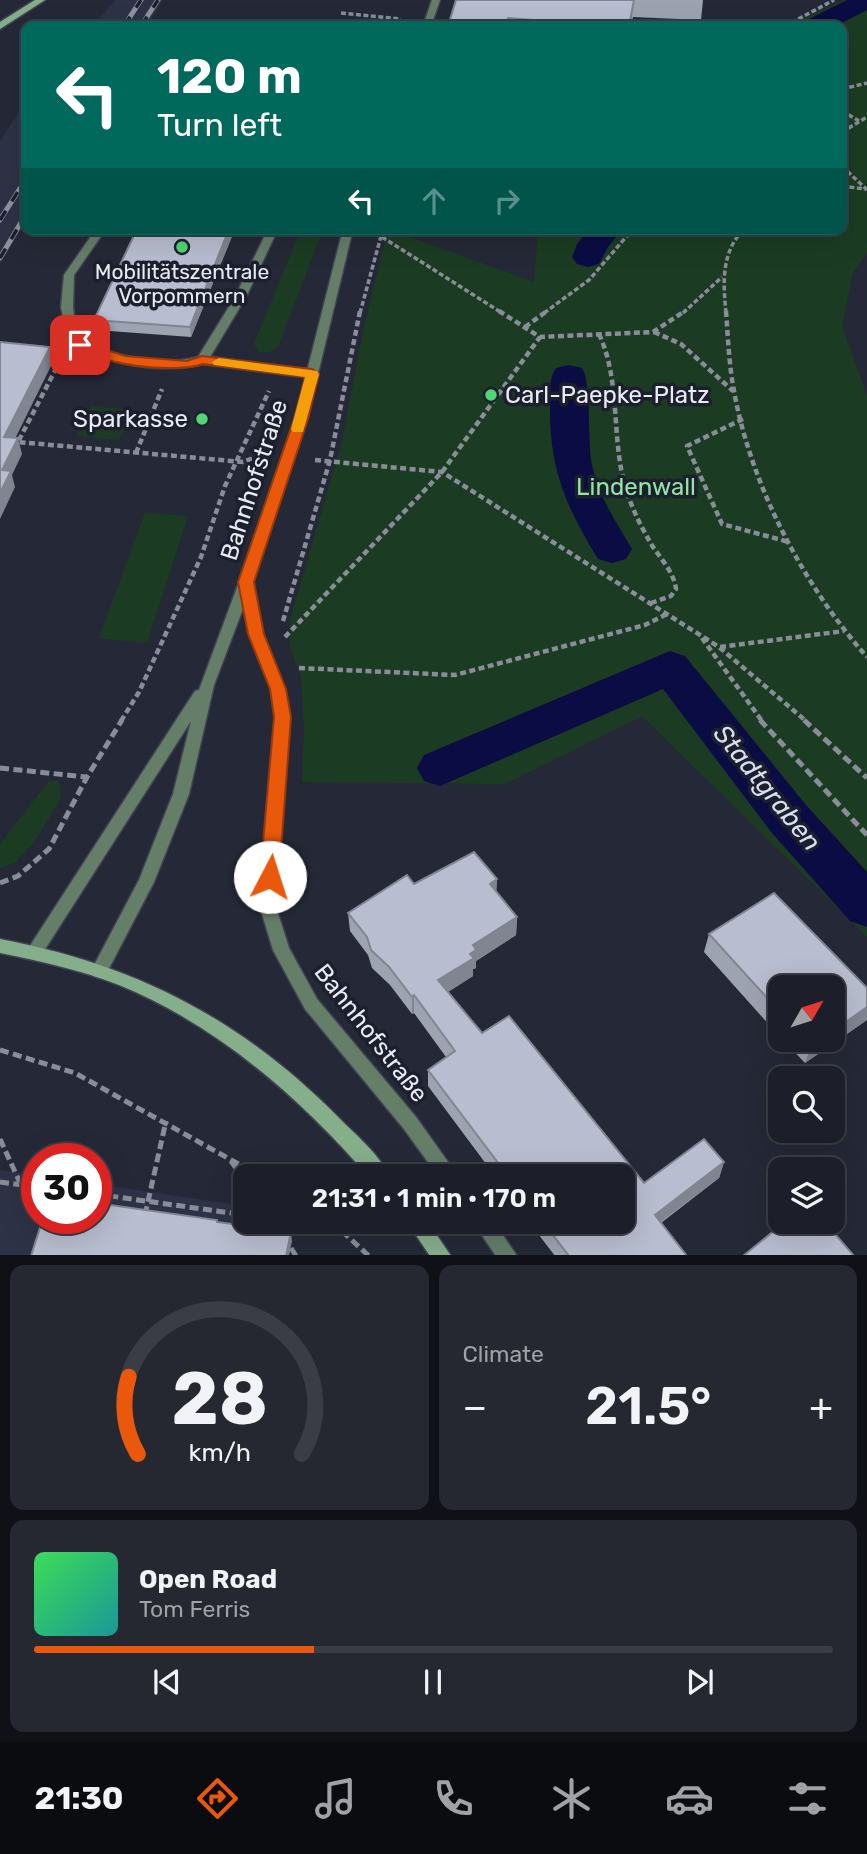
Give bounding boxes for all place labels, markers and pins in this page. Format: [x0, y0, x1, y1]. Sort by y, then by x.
marker: Mobilitätszentrale Vorpommern [174, 239, 190, 255]
place label: Mobilitätszentrale Vorpommern [95, 259, 269, 308]
pin [50, 315, 110, 375]
place label: Carl-Paepke-Platz [505, 381, 709, 409]
marker: Carl-Paepke-Platz [483, 387, 499, 403]
place label: Sparkasse [73, 405, 188, 433]
marker: Sparkasse [194, 411, 210, 427]

